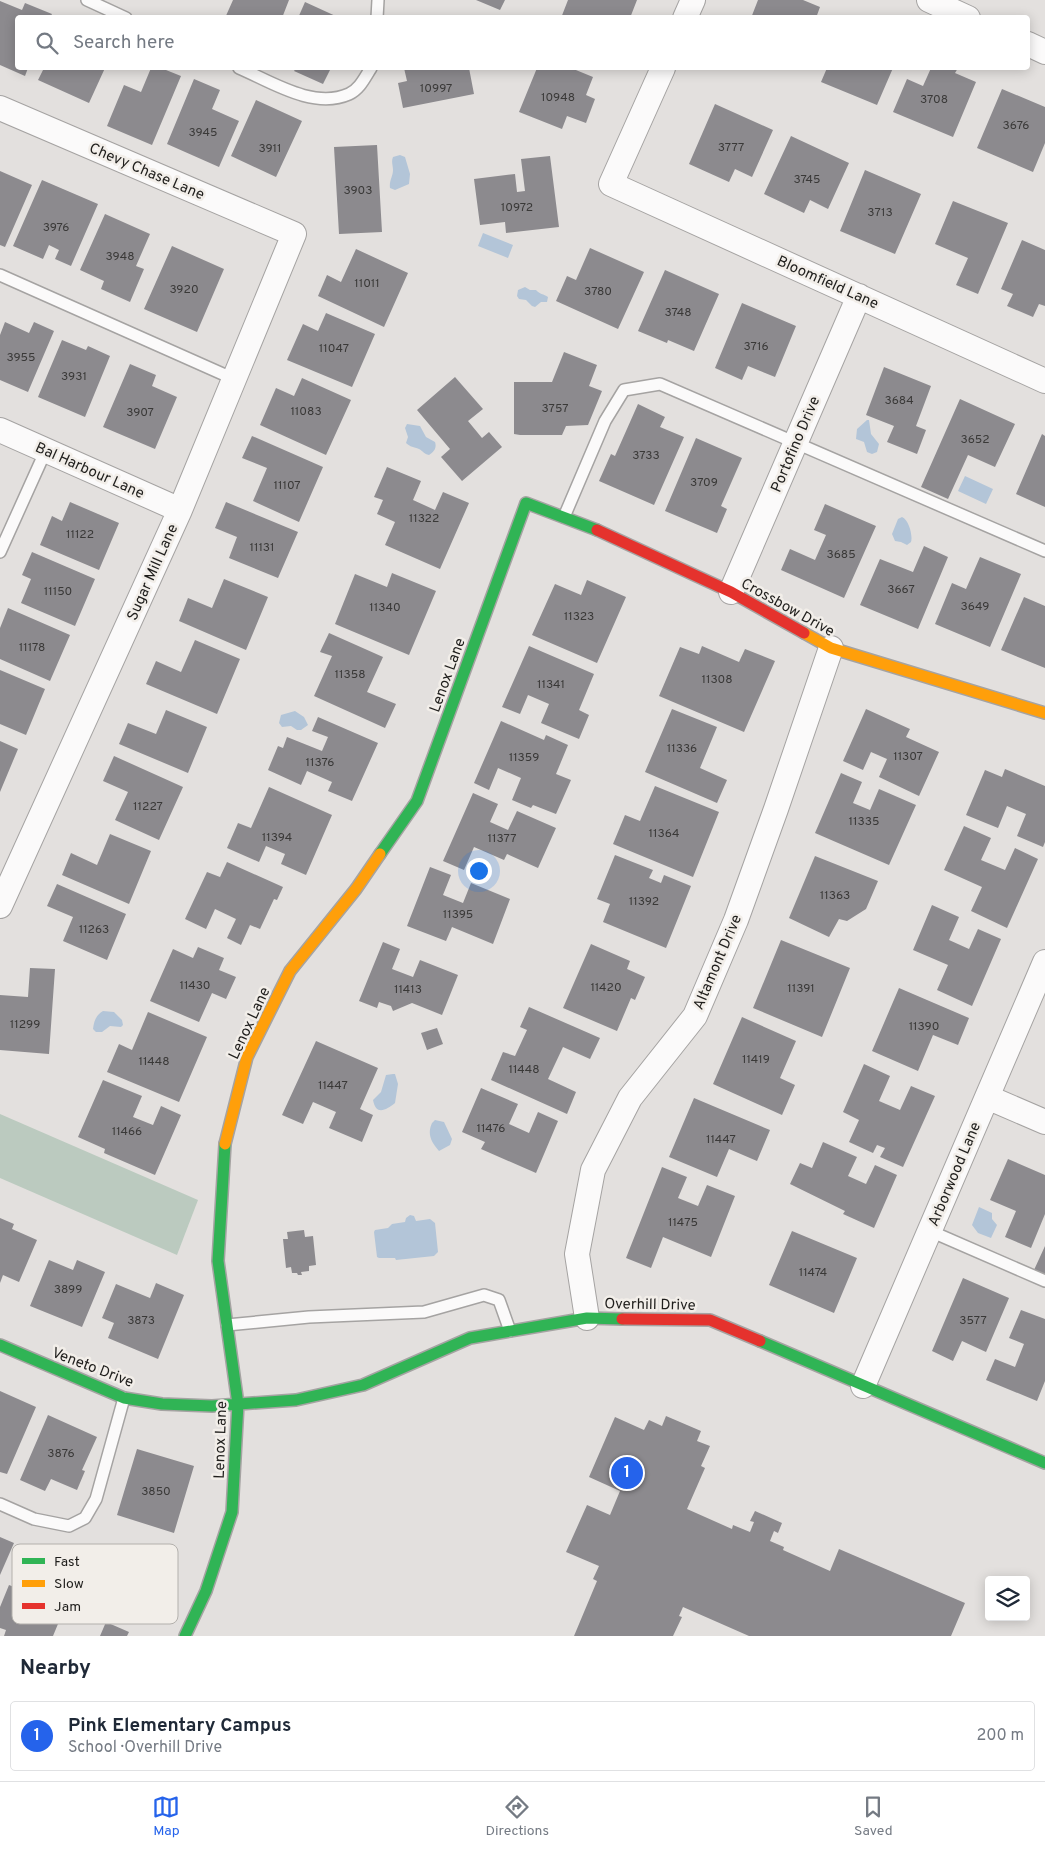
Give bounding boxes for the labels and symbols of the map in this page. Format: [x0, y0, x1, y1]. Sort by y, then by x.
house number: 10997 [420, 81, 452, 97]
house number: 10948 [541, 90, 575, 106]
house number: 3708 [920, 92, 948, 108]
house number: 3676 [1003, 118, 1029, 134]
house number: 3945 [188, 125, 218, 141]
street label: Chevy Chase Lane [86, 140, 207, 205]
house number: 3777 [718, 140, 744, 156]
house number: 3911 [258, 141, 282, 157]
house number: 3745 [793, 172, 821, 188]
house number: 3903 [344, 183, 372, 199]
house number: 10972 [501, 200, 533, 216]
house number: 3713 [867, 205, 893, 221]
house number: 3976 [43, 220, 69, 236]
house number: 3948 [106, 249, 134, 265]
street label: Bloomfield Lane [774, 252, 881, 314]
house number: 11011 [354, 276, 380, 292]
house number: 3920 [169, 282, 199, 298]
house number: 3780 [584, 284, 612, 300]
house number: 3748 [665, 305, 691, 321]
house number: 3716 [743, 339, 769, 355]
house number: 11047 [319, 341, 349, 357]
house number: 3955 [6, 350, 36, 366]
house number: 3931 [61, 369, 87, 385]
house number: 3684 [884, 393, 914, 409]
street label: Portofino Drive [768, 394, 825, 495]
house number: 3757 [542, 401, 568, 417]
house number: 11083 [290, 404, 322, 420]
house number: 3907 [126, 405, 154, 421]
house number: 3652 [960, 432, 990, 448]
street label: Bal Harbour Lane [32, 439, 147, 504]
house number: 3733 [632, 448, 660, 464]
house number: 3709 [690, 475, 718, 491]
house number: 11107 [273, 478, 301, 494]
house number: 11322 [409, 511, 439, 527]
street label: Sugar Mill Lane [124, 521, 183, 624]
house number: 11122 [66, 527, 94, 543]
house number: 11131 [249, 540, 275, 556]
house number: 3685 [826, 547, 856, 563]
street label: Crossbow Drive [737, 575, 837, 642]
house number: 3667 [887, 582, 915, 598]
house number: 11150 [44, 584, 72, 600]
house number: 3649 [961, 599, 989, 615]
house number: 11340 [369, 600, 401, 616]
house number: 11323 [564, 609, 594, 625]
street label: Lenox Lane [426, 636, 471, 715]
house number: 11178 [19, 640, 45, 656]
house number: 11358 [335, 667, 365, 683]
house number: 11308 [701, 672, 733, 688]
house number: 11341 [537, 677, 565, 693]
house number: 11336 [667, 741, 697, 757]
house number: 11307 [893, 749, 923, 765]
house number: 11359 [509, 750, 539, 766]
house number: 11376 [306, 755, 334, 771]
house number: 11227 [133, 799, 163, 815]
house number: 11335 [849, 814, 879, 830]
house number: 11364 [649, 826, 679, 842]
house number: 11394 [262, 830, 292, 846]
house number: 11377 [487, 831, 517, 847]
your location [466, 858, 492, 884]
house number: 11363 [820, 888, 850, 904]
house number: 11392 [629, 894, 659, 910]
house number: 11395 [443, 907, 473, 923]
street label: Altamont Drive [690, 912, 747, 1013]
house number: 11263 [79, 922, 109, 938]
house number: 11430 [180, 978, 210, 994]
house number: 11420 [590, 980, 622, 996]
house number: 11391 [787, 981, 815, 997]
house number: 11413 [394, 982, 422, 998]
street label: Lenox Lane [225, 984, 275, 1063]
house number: 11299 [10, 1017, 40, 1033]
house number: 11390 [909, 1019, 939, 1035]
house number: 11419 [742, 1052, 770, 1068]
house number: 11448 [139, 1054, 169, 1070]
house number: 11448 [509, 1062, 539, 1078]
house number: 11447 [318, 1078, 348, 1094]
street label: Arborwood Lane [925, 1119, 986, 1230]
house number: 11476 [477, 1121, 505, 1137]
house number: 11466 [112, 1124, 142, 1140]
house number: 11447 [706, 1132, 736, 1148]
house number: 11475 [668, 1215, 698, 1231]
house number: 11474 [799, 1265, 827, 1281]
house number: 3899 [54, 1282, 82, 1298]
street label: Overhill Drive [604, 1295, 696, 1316]
house number: 3873 [127, 1313, 155, 1329]
house number: 3577 [959, 1313, 987, 1329]
street label: Veneto Drive [49, 1344, 136, 1393]
street label: Lenox Lane [211, 1401, 232, 1479]
house number: 3876 [47, 1446, 75, 1462]
pin: 1 [611, 1454, 643, 1492]
house number: 3850 [141, 1484, 171, 1500]
legend [12, 1544, 178, 1624]
text: Fast [54, 1554, 80, 1571]
text: Slow [54, 1576, 84, 1593]
text: Jam [54, 1599, 81, 1616]

